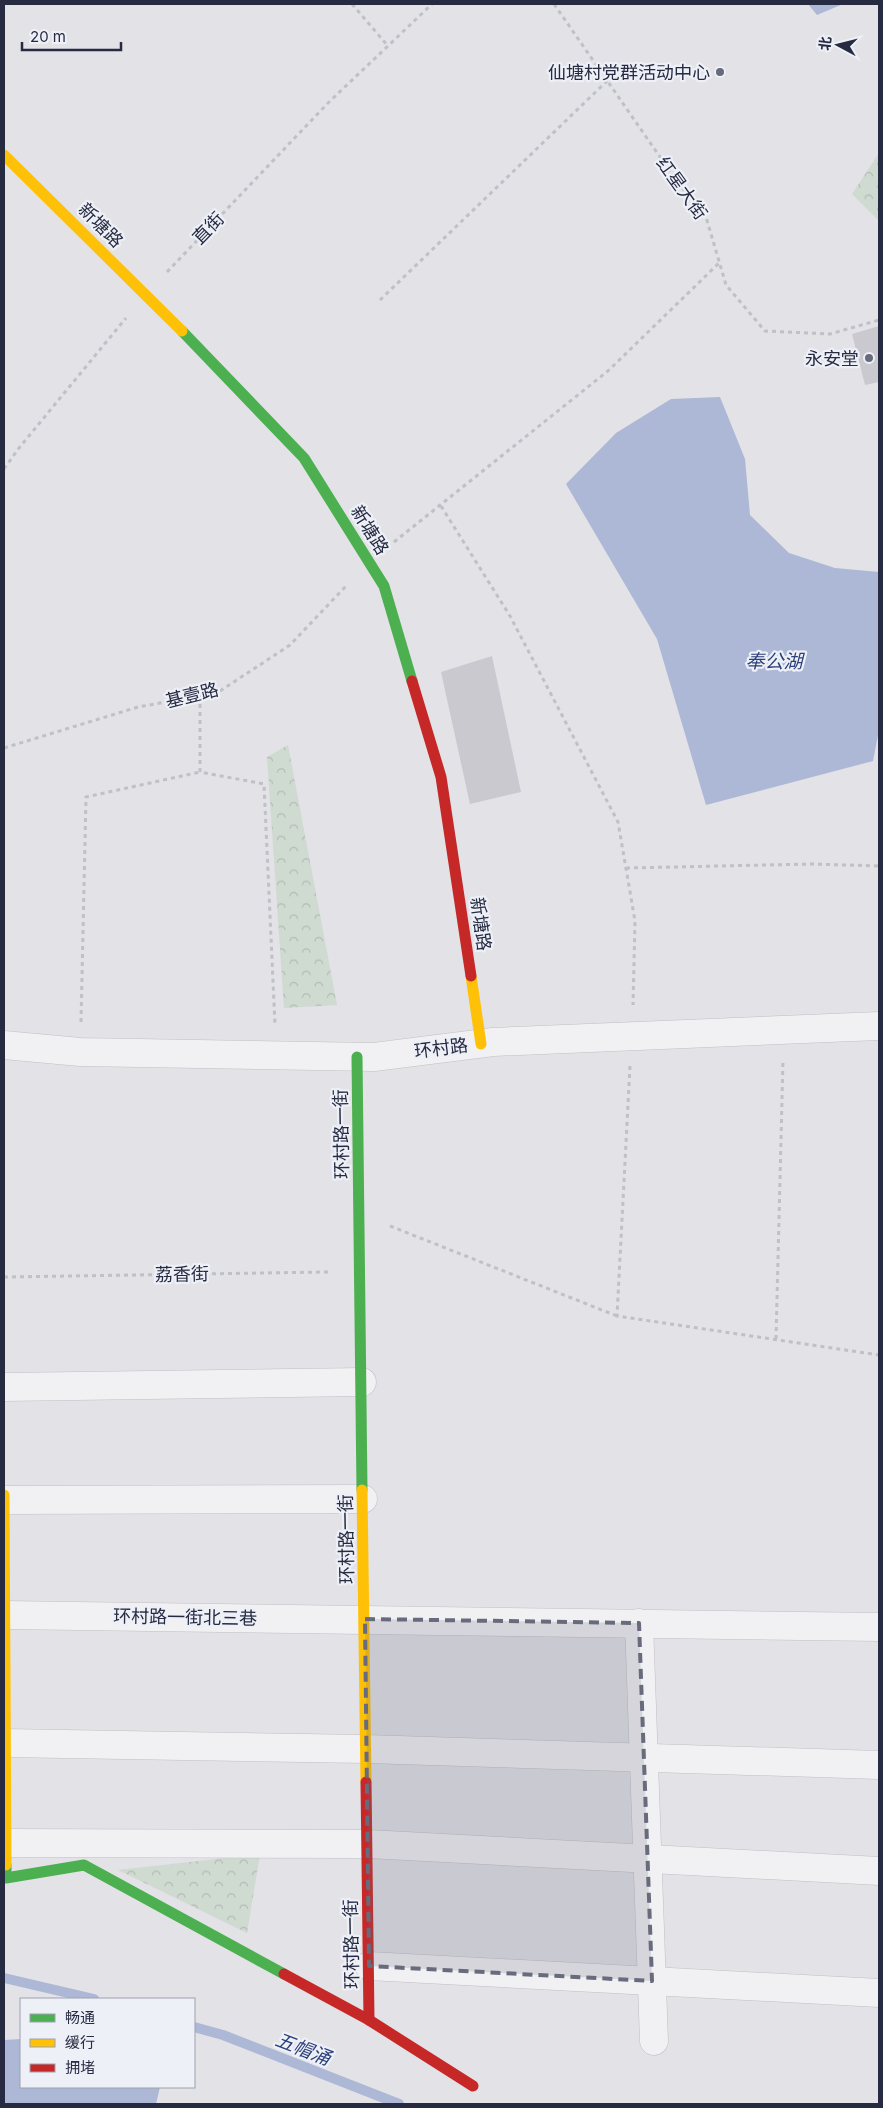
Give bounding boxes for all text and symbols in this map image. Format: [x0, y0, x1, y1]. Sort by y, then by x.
scale bar [22, 20, 121, 52]
north arrow [813, 20, 863, 70]
text: 20 m [30, 27, 66, 46]
text: 北 [815, 35, 834, 51]
place label: 仙塘村党群活动中心 [548, 62, 710, 83]
marker: 仙塘村党群活动中心 [714, 66, 726, 78]
street label: 红星大街 [652, 153, 712, 223]
street label: 新塘路 [74, 198, 128, 252]
street label: 直街 [188, 208, 228, 248]
place label: 永安堂 [805, 348, 859, 369]
marker: 永安堂 [863, 352, 875, 364]
street label: 新塘路 [347, 502, 393, 558]
water label: 奉公湖 [745, 650, 805, 673]
street label: 基壹路 [163, 678, 221, 712]
street label: 新塘路 [467, 896, 495, 952]
street label: 环村路 [413, 1034, 469, 1062]
street label: 环村路一街 [330, 1089, 352, 1179]
street label: 荔香街 [155, 1263, 209, 1285]
street label: 环村路一街 [335, 1494, 357, 1584]
street label: 环村路一街北三巷 [113, 1605, 257, 1629]
street label: 环村路一街 [340, 1899, 362, 1989]
legend [20, 1998, 195, 2088]
text: 畅通 [65, 2008, 95, 2027]
water label: 五帽涌 [272, 2028, 336, 2071]
text: 缓行 [65, 2033, 95, 2052]
text: 拥堵 [65, 2058, 95, 2077]

